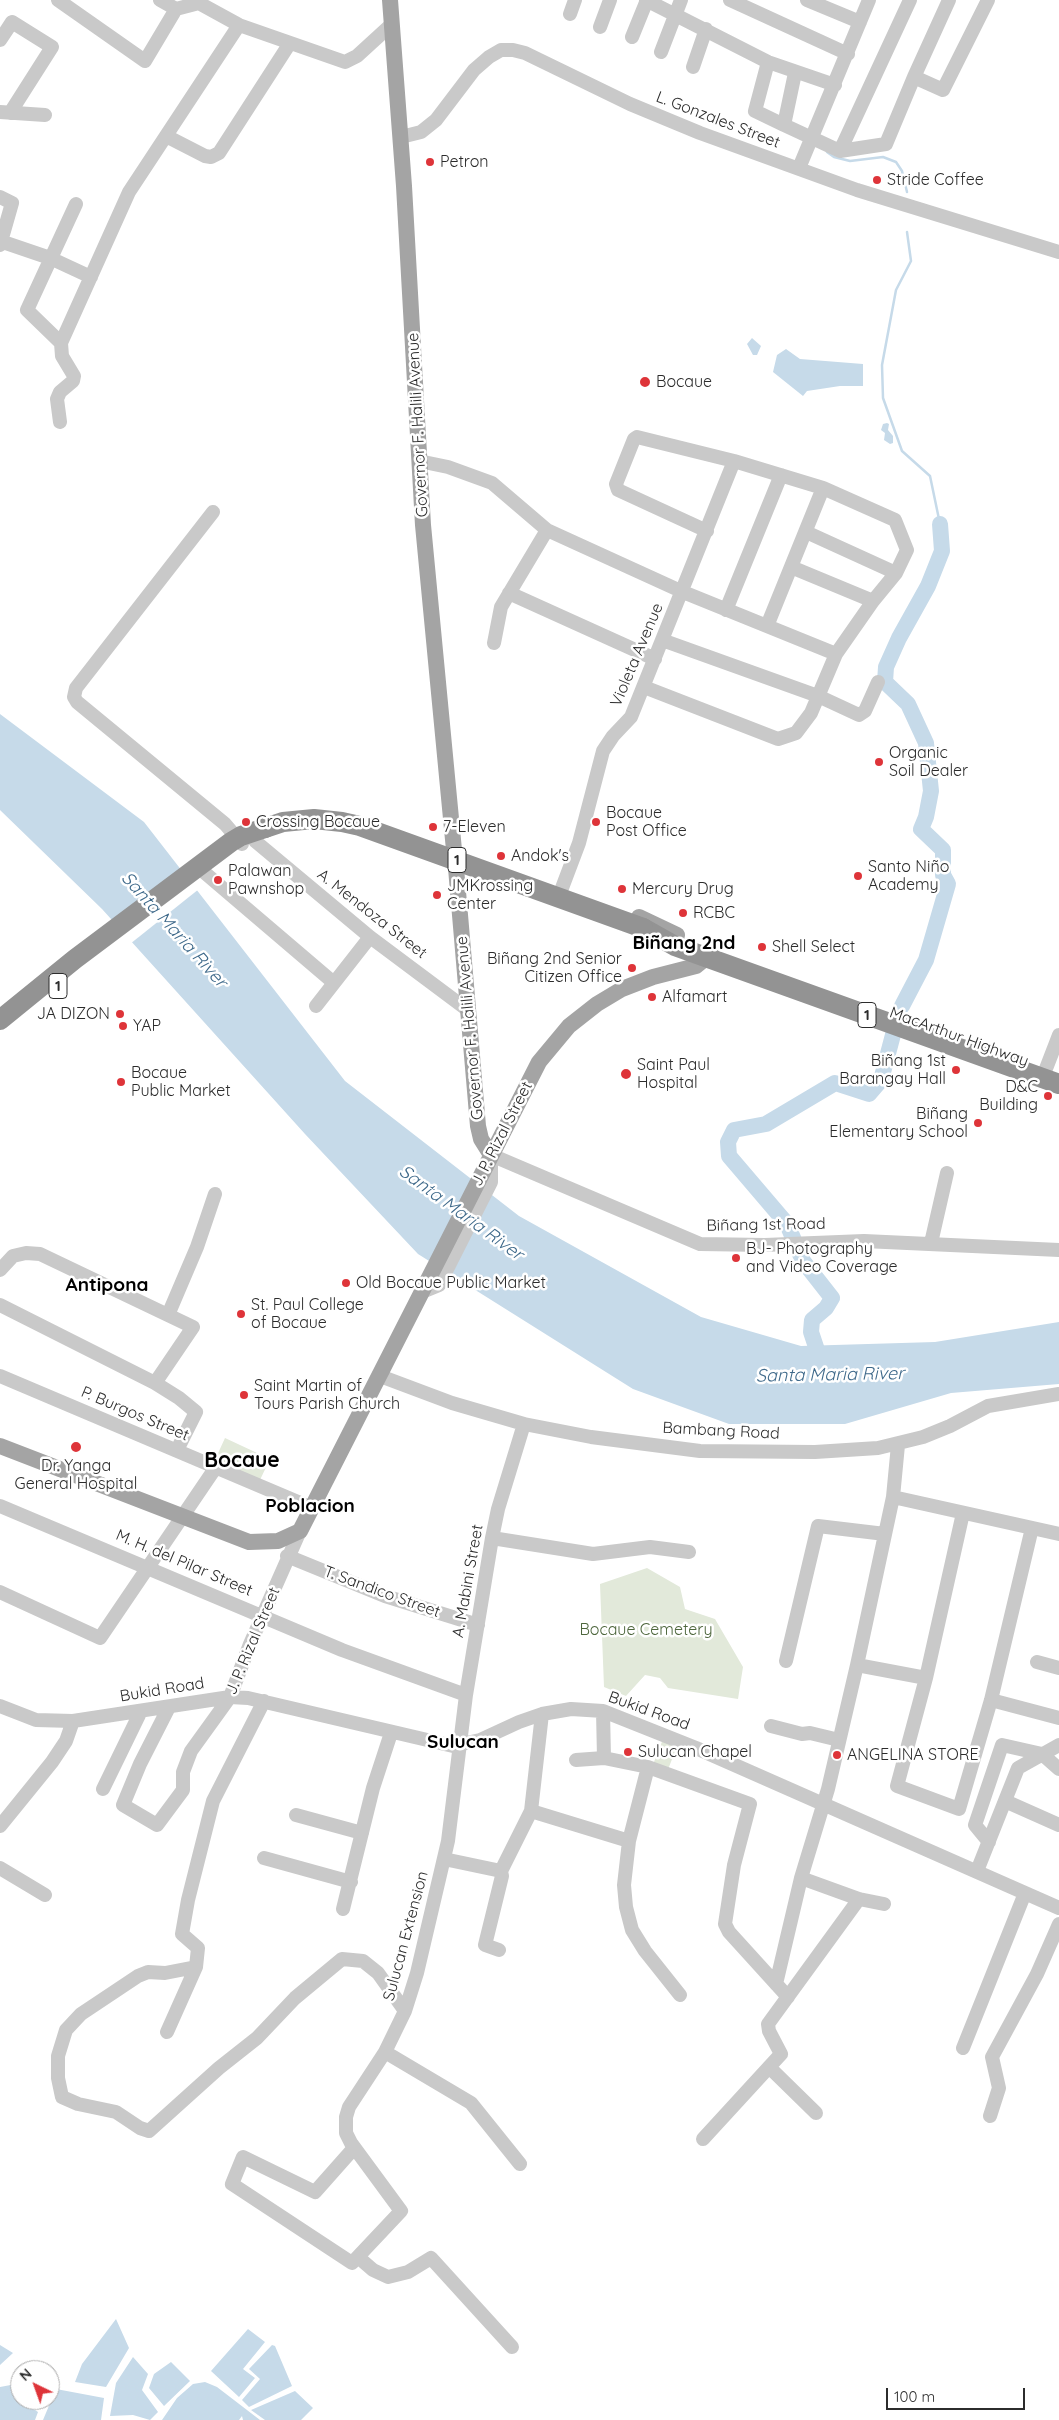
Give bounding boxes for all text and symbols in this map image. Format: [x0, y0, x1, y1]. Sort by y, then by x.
street label: L. Gonzales Street [653, 88, 783, 152]
place label: Petron [440, 152, 489, 172]
marker: Petron [424, 156, 436, 168]
place label: Stride Coffee [887, 170, 984, 190]
marker: Stride Coffee [871, 174, 883, 186]
street label: Governor F. Halili Avenue [404, 332, 432, 518]
place label: Bocaue [656, 372, 712, 392]
marker: Bocaue [638, 375, 652, 389]
street label: Violeta Avenue [607, 600, 667, 710]
place label: Organic Soil Dealer [889, 743, 968, 781]
marker: Organic Soil Dealer [873, 756, 885, 768]
place label: Bocaue Post Office [606, 803, 687, 841]
place label: Crossing Bocaue [256, 812, 380, 832]
marker: Crossing Bocaue [240, 816, 252, 828]
marker: Bocaue Post Office [590, 816, 602, 828]
place label: 7-Eleven [443, 817, 506, 837]
marker: 7-Eleven [427, 821, 439, 833]
place label: Andok's [511, 846, 569, 866]
road number: 1 [448, 848, 466, 872]
marker: Andok's [495, 850, 507, 862]
place label: Santo Niño Academy [868, 857, 949, 895]
place label: Palawan Pawnshop [228, 861, 304, 899]
street label: A. Mendoza Street [313, 865, 431, 963]
water label: Santa Maria River [116, 868, 232, 992]
marker: Santo Niño Academy [852, 870, 864, 882]
marker: Palawan Pawnshop [212, 874, 224, 886]
place label: JMKrossing Center [447, 876, 533, 914]
place label: Mercury Drug [632, 879, 734, 899]
marker: Mercury Drug [616, 883, 628, 895]
marker: JMKrossing Center [431, 889, 443, 901]
place label: RCBC [693, 903, 735, 923]
marker: RCBC [677, 907, 689, 919]
district label: Biñang 2nd [632, 932, 736, 954]
street label: Governor F. Halili Avenue [452, 935, 488, 1121]
place label: Shell Select [772, 937, 855, 957]
marker: Shell Select [756, 941, 768, 953]
place label: Biñang 2nd Senior Citizen Office [487, 949, 622, 987]
marker: Biñang 2nd Senior Citizen Office [626, 962, 638, 974]
road number: 1 [49, 974, 67, 998]
place label: Alfamart [662, 987, 727, 1007]
marker: Alfamart [646, 991, 658, 1003]
road number: 1 [858, 1002, 876, 1028]
street label: MacArthur Highway [887, 1003, 1031, 1071]
place label: JA DIZON [37, 1004, 110, 1024]
marker: JA DIZON [114, 1008, 126, 1020]
place label: YAP [133, 1016, 161, 1036]
marker: YAP [117, 1020, 129, 1032]
place label: Biñang 1st Barangay Hall [839, 1051, 946, 1089]
place label: Saint Paul Hospital [637, 1055, 710, 1093]
place label: Bocaue Public Market [131, 1063, 231, 1101]
marker: Biñang 1st Barangay Hall [950, 1064, 962, 1076]
marker: Saint Paul Hospital [619, 1067, 633, 1081]
marker: Bocaue Public Market [115, 1076, 127, 1088]
place label: D&C Building [979, 1077, 1038, 1115]
street label: J. P. Rizal Street [467, 1078, 537, 1190]
marker: D&C Building [1042, 1090, 1054, 1102]
place label: Biñang Elementary School [829, 1104, 968, 1142]
marker: Biñang Elementary School [972, 1117, 984, 1129]
water label: Santa Maria River [395, 1161, 527, 1265]
street label: Biñang 1st Road [706, 1214, 826, 1236]
place label: BJ- Photography and Video Coverage [746, 1239, 898, 1277]
marker: BJ- Photography and Video Coverage [730, 1252, 742, 1264]
place label: Old Bocaue Public Market [356, 1273, 546, 1293]
district label: Antipona [66, 1274, 148, 1296]
marker: Old Bocaue Public Market [340, 1277, 352, 1289]
place label: St. Paul College of Bocaue [251, 1295, 364, 1333]
marker: St. Paul College of Bocaue [235, 1308, 247, 1320]
water label: Santa Maria River [756, 1363, 904, 1387]
place label: Saint Martin of Tours Parish Church [254, 1376, 400, 1414]
street label: P. Burgos Street [78, 1383, 192, 1445]
marker: Saint Martin of Tours Parish Church [238, 1389, 250, 1401]
street label: Bambang Road [662, 1418, 780, 1444]
marker: Dr. Yanga General Hospital [69, 1440, 83, 1454]
district label: Bocaue [204, 1448, 280, 1474]
place label: Dr. Yanga General Hospital [15, 1456, 137, 1494]
district label: Poblacion [265, 1495, 355, 1517]
street label: A. Mabini Street [449, 1523, 487, 1639]
street label: M. H. del Pilar Street [113, 1526, 255, 1600]
street label: T. Sandico Street [321, 1562, 443, 1622]
street label: J. P. Rizal Street [222, 1584, 284, 1698]
park label: Bocaue Cemetery [579, 1620, 713, 1640]
street label: Bukid Road [118, 1674, 206, 1706]
street label: Bukid Road [606, 1687, 692, 1735]
district label: Sulucan [427, 1731, 499, 1753]
place label: Sulucan Chapel [638, 1742, 752, 1762]
place label: ANGELINA STORE [847, 1745, 978, 1765]
marker: Sulucan Chapel [622, 1746, 634, 1758]
marker: ANGELINA STORE [831, 1749, 843, 1761]
street label: Sulucan Extension [379, 1869, 433, 2003]
north arrow [10, 2360, 60, 2410]
text: N [16, 2364, 35, 2385]
scale bar [889, 2378, 1028, 2410]
text: 100 m [894, 2387, 935, 2406]

